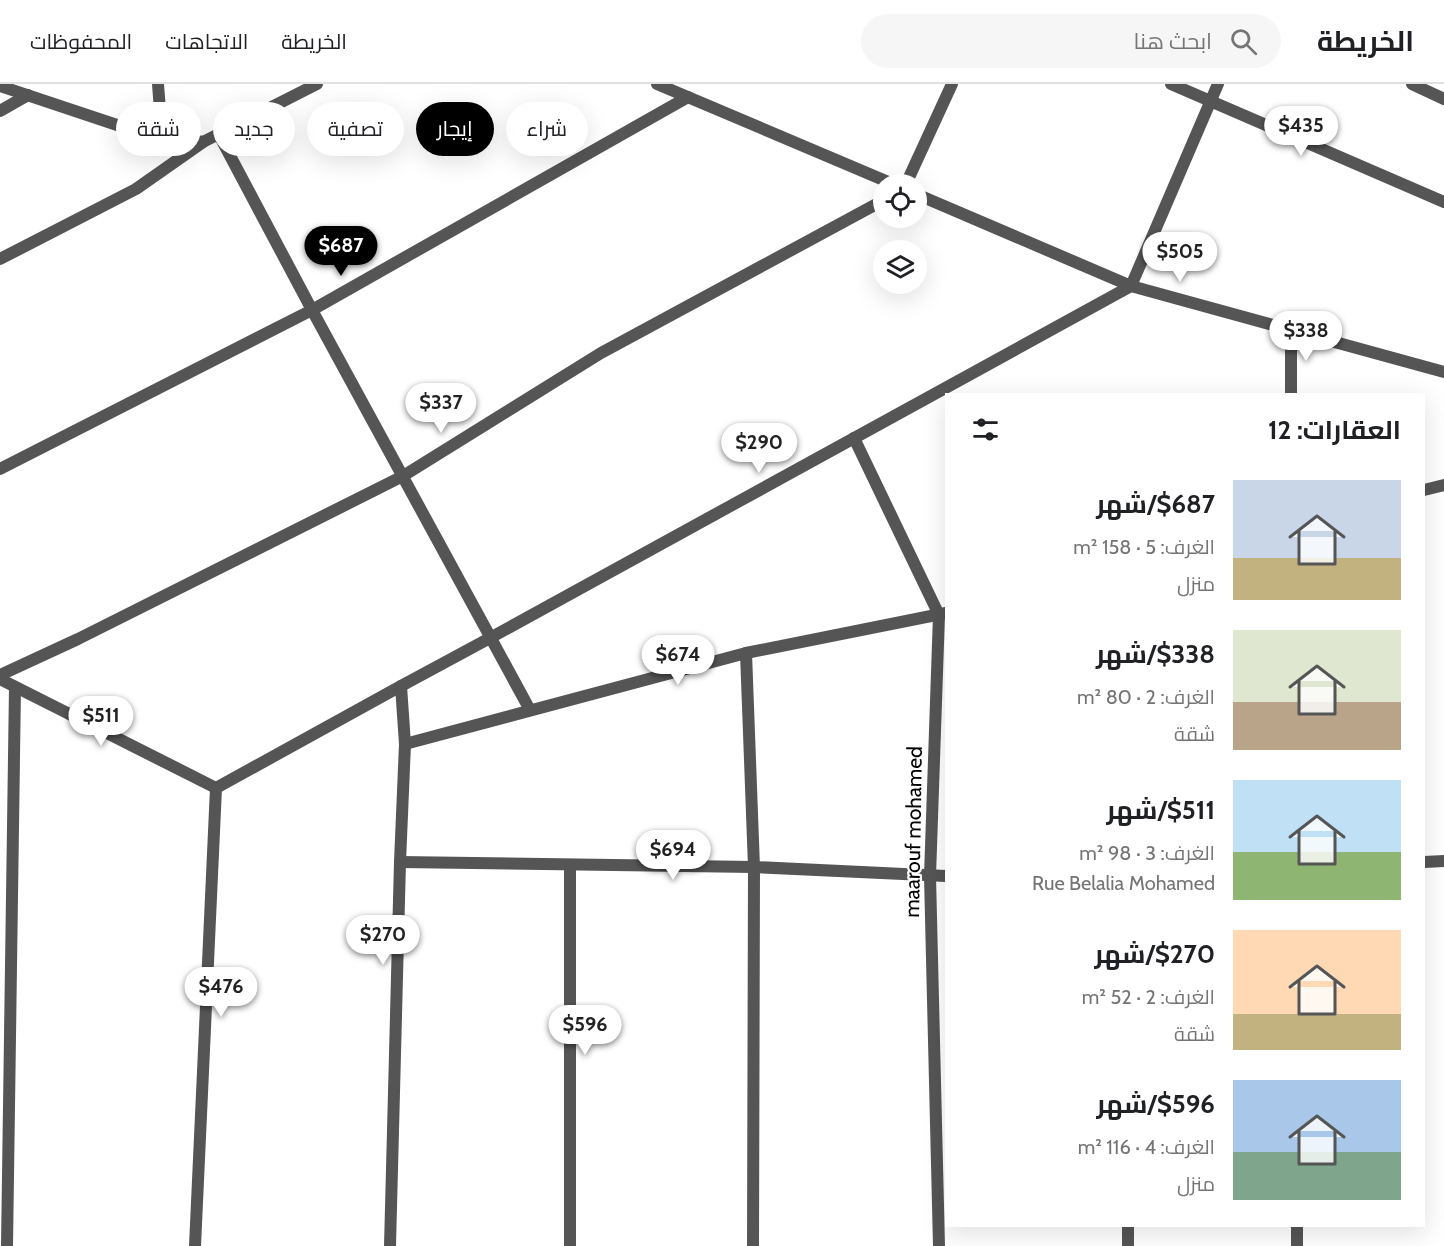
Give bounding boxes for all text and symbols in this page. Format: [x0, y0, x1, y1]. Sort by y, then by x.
search box [861, 14, 1281, 68]
text: الخريطة [1317, 24, 1414, 58]
icon: search [1227, 25, 1260, 58]
text: ابحث هنا [1134, 28, 1212, 55]
text: المحفوظات [30, 29, 132, 54]
text: الاتجاهات [165, 29, 248, 54]
text: الخريطة [281, 29, 347, 54]
chip: شقة [116, 102, 201, 156]
chip: جديد [213, 102, 295, 156]
chip: تصفية [307, 102, 404, 156]
chip: إيجار [416, 102, 494, 156]
chip: شراء [506, 102, 588, 156]
pin: $435 [1265, 106, 1337, 157]
text: $435 [1278, 113, 1324, 137]
map controls [873, 174, 927, 294]
button: locate [873, 174, 927, 228]
pin: $687 [305, 226, 377, 277]
pin: $505 [1144, 232, 1216, 283]
text: $687 [318, 233, 364, 257]
text: $505 [1156, 239, 1204, 263]
button: layers [873, 240, 927, 294]
pin: $338 [1270, 311, 1342, 362]
text: $338 [1283, 318, 1329, 342]
pin: $337 [405, 383, 477, 434]
text: $337 [419, 390, 463, 414]
icon: filters [969, 413, 1002, 446]
text: العقارات: 12 [1268, 414, 1401, 446]
pin: $290 [723, 423, 795, 474]
text: $290 [735, 430, 783, 454]
text: $687/شهر [1096, 488, 1215, 520]
icon: home [1281, 504, 1353, 576]
text: الغرف: 5 · 158 m² [1073, 535, 1215, 559]
text: منزل [1177, 572, 1215, 596]
pin: $674 [642, 635, 714, 686]
text: $338/شهر [1096, 638, 1215, 670]
text: $674 [656, 642, 700, 666]
icon: home [1281, 654, 1353, 726]
text: الغرف: 2 · 80 m² [1077, 685, 1215, 709]
pin: $511 [65, 696, 137, 747]
text: $511 [82, 703, 120, 727]
text: شقة [1174, 722, 1215, 746]
street label: maarouf mohamed [899, 746, 927, 918]
text: $511/شهر [1107, 794, 1215, 826]
icon: home [1281, 804, 1353, 876]
pin: $694 [637, 830, 709, 881]
text: $694 [650, 837, 696, 861]
text: الغرف: 3 · 98 m² [1079, 841, 1215, 865]
text: Rue Belalia Mohamed [1032, 871, 1215, 895]
pin: $270 [347, 915, 419, 966]
text: $270 [360, 922, 406, 946]
text: $270/شهر [1095, 938, 1215, 970]
icon: home [1281, 954, 1353, 1026]
pin: $476 [185, 967, 257, 1018]
text: $476 [198, 974, 244, 998]
text: الغرف: 2 · 52 m² [1082, 985, 1215, 1009]
pin: $596 [549, 1005, 621, 1056]
text: $596 [563, 1012, 607, 1036]
text: شقة [1174, 1022, 1215, 1046]
text: $596/شهر [1097, 1088, 1215, 1120]
icon: home [1281, 1104, 1353, 1176]
text: الغرف: 4 · 116 m² [1078, 1135, 1215, 1159]
text: منزل [1177, 1172, 1215, 1196]

